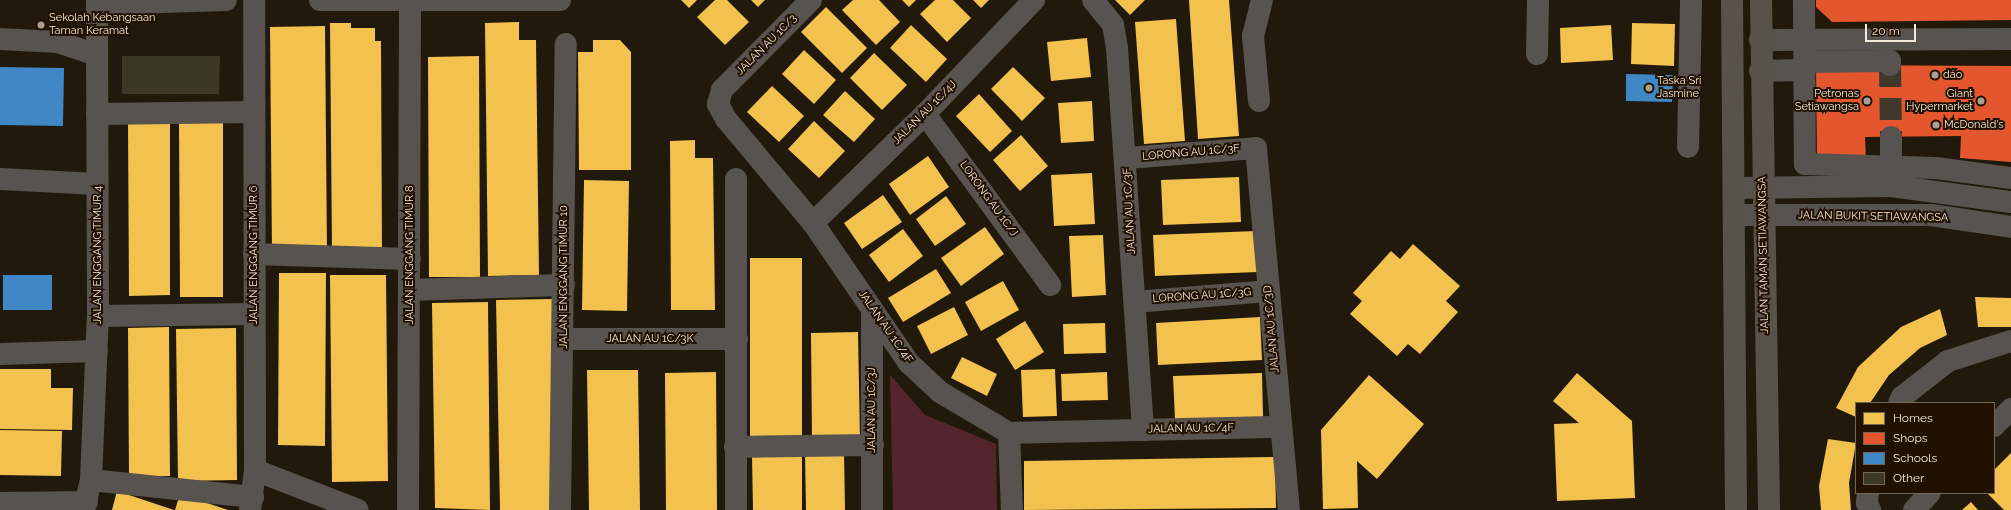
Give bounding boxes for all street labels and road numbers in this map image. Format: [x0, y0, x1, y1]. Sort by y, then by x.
street label: JALAN AU 1C/3 [734, 12, 800, 78]
street label: JALAN AU 1C/4J [890, 78, 960, 148]
street label: LORONG AU 1C/3F [1142, 142, 1240, 164]
street label: LORONG AU 1C/J [956, 159, 1020, 239]
street label: JALAN AU 1C/3F [1121, 167, 1139, 255]
street label: JALAN TAMAN SETIAWANGSA [1756, 176, 1772, 334]
street label: JALAN ENGGANG TIMUR 6 [247, 185, 261, 325]
street label: JALAN ENGGANG TIMUR 8 [403, 185, 417, 325]
street label: JALAN ENGGANG TIMUR 4 [91, 186, 105, 324]
street label: JALAN ENGGANG TIMUR 10 [557, 205, 571, 349]
street label: JALAN BUKIT SETIAWANGSA [1797, 209, 1949, 225]
street label: JALAN AU 1C/3D [1262, 284, 1282, 374]
street label: LORONG AU 1C/3G [1152, 286, 1252, 306]
street label: JALAN AU 1C/4F [855, 288, 915, 366]
street label: JALAN AU 1C/3K [606, 332, 694, 346]
street label: JALAN AU 1C/3J [865, 367, 879, 453]
street label: JALAN AU 1C/4F [1148, 422, 1234, 436]

